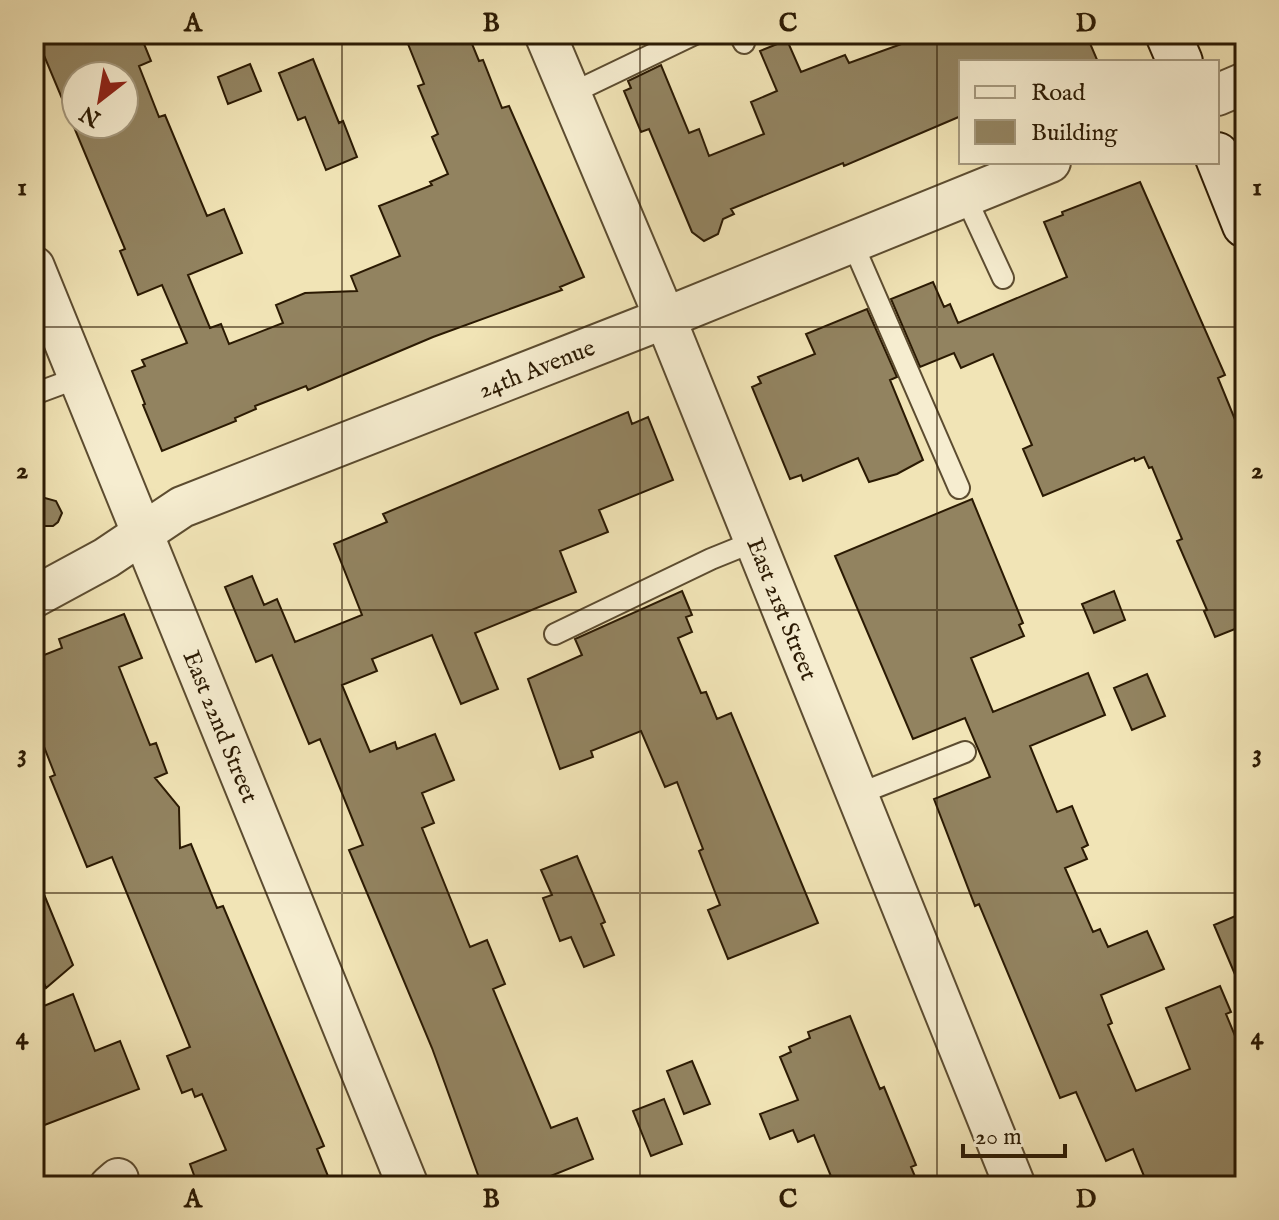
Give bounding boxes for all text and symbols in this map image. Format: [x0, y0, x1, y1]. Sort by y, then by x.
text: A [183, 7, 203, 40]
text: B [482, 7, 500, 40]
text: C [779, 7, 798, 40]
text: D [1076, 7, 1097, 40]
north arrow [60, 60, 140, 140]
legend [959, 60, 1219, 164]
text: Road [1031, 78, 1085, 109]
text: N [75, 99, 107, 133]
text: Building [1031, 118, 1118, 149]
text: 1 [17, 171, 27, 204]
text: 1 [1252, 171, 1262, 204]
street label: 24th Avenue [474, 333, 600, 406]
text: 2 [16, 454, 28, 487]
text: 2 [1251, 454, 1263, 487]
street label: East 21st Street [738, 534, 823, 685]
street label: East 22nd Street [175, 646, 264, 808]
text: 3 [17, 737, 27, 770]
text: 3 [1252, 737, 1262, 770]
text: 4 [16, 1020, 30, 1053]
text: 4 [1251, 1020, 1265, 1053]
scale bar [963, 1108, 1065, 1158]
text: 20 m [975, 1122, 1022, 1153]
text: A [183, 1183, 203, 1216]
text: B [482, 1183, 500, 1216]
text: C [779, 1183, 798, 1216]
text: D [1076, 1183, 1097, 1216]

